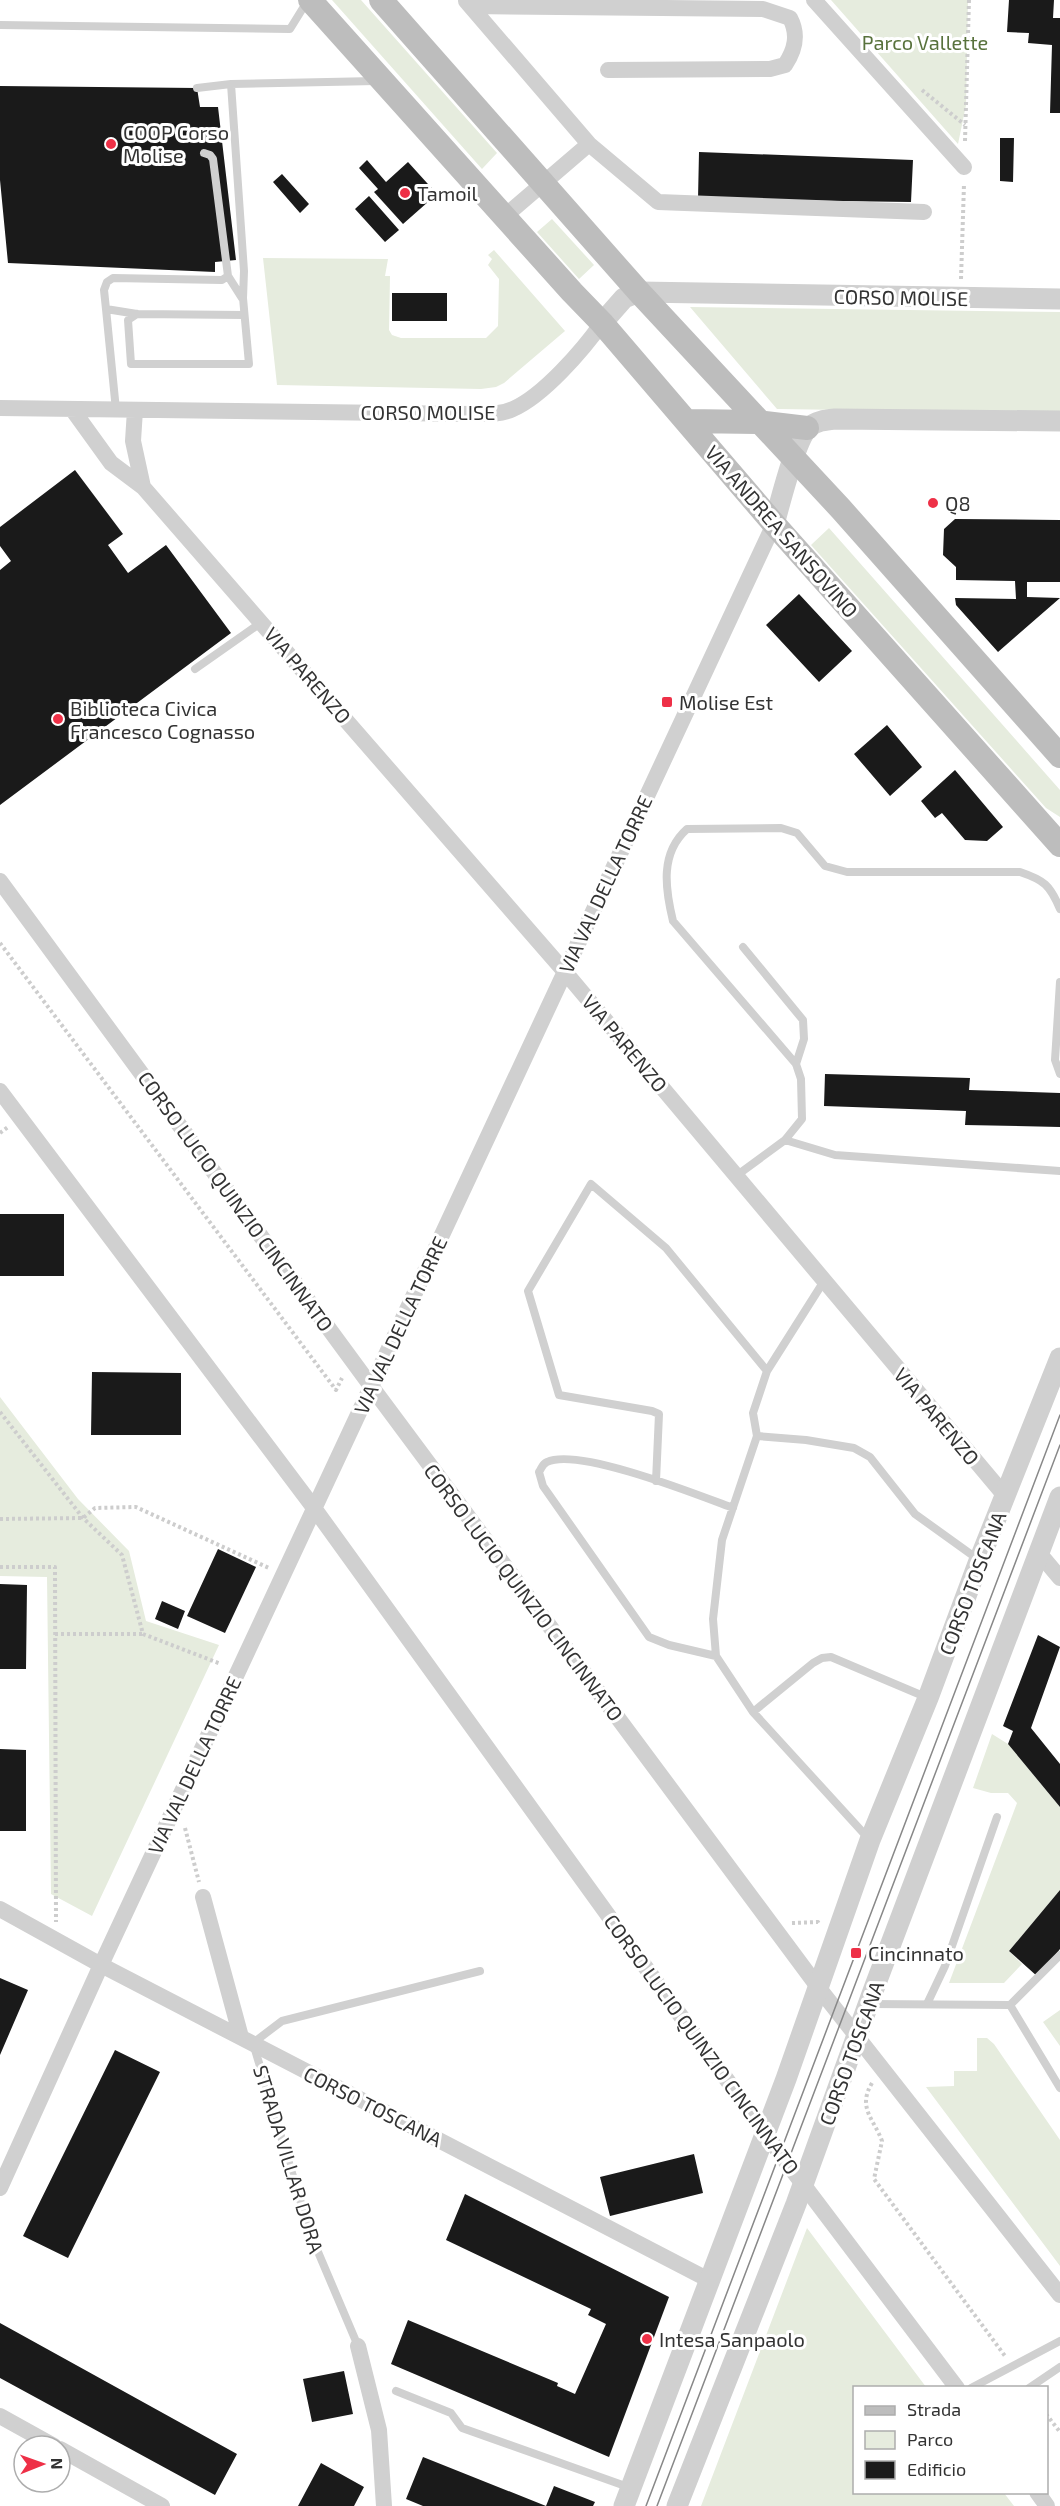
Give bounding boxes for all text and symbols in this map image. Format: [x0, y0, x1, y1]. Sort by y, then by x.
park label: Parco Vallette [862, 30, 988, 54]
place label: COOP Corso Molise [123, 120, 229, 167]
marker: COOP Corso Molise [104, 137, 118, 151]
place label: Tamoil [417, 181, 478, 205]
marker: Tamoil [398, 186, 412, 200]
street label: CORSO MOLISE [833, 284, 969, 310]
street label: CORSO MOLISE [361, 400, 495, 424]
street label: VIA ANDREA SANSOVINO [701, 440, 863, 622]
place label: Q8 [945, 491, 971, 515]
marker: Q8 [926, 496, 940, 510]
street label: VIA PARENZO [260, 622, 356, 728]
place label: Molise Est [679, 690, 774, 714]
marker: Molise Est [660, 695, 674, 709]
place label: Biblioteca Civica Francesco Cognasso [70, 696, 255, 743]
marker: Biblioteca Civica Francesco Cognasso [51, 712, 65, 726]
street label: VIA VAL DELLA TORRE [553, 791, 657, 977]
street label: VIA PARENZO [577, 989, 673, 1097]
street label: CORSO LUCIO QUINZIO CINCINNATO [134, 1066, 338, 1336]
street label: VIA VAL DELLA TORRE [348, 1232, 452, 1418]
street label: VIA PARENZO [889, 1362, 985, 1470]
street label: CORSO LUCIO QUINZIO CINCINNATO [419, 1459, 629, 1725]
street label: CORSO TOSCANA [934, 1507, 1011, 1658]
street label: VIA VAL DELLA TORRE [142, 1672, 246, 1858]
street label: CORSO LUCIO QUINZIO CINCINNATO [600, 1909, 804, 2179]
place label: Cincinnato [868, 1941, 964, 1965]
marker: Cincinnato [849, 1946, 863, 1960]
street label: CORSO TOSCANA [814, 1977, 888, 2128]
street label: CORSO TOSCANA [300, 2061, 447, 2151]
street label: STRADA VILLAR DORA [249, 2062, 329, 2256]
place label: Intesa Sanpaolo [659, 2327, 805, 2351]
marker: Intesa Sanpaolo [640, 2332, 654, 2346]
legend [853, 2386, 1048, 2494]
text: Strada [907, 2398, 961, 2420]
text: Parco [907, 2428, 953, 2450]
north arrow [12, 2434, 72, 2494]
text: N [48, 2458, 67, 2470]
text: Edificio [907, 2458, 966, 2480]

